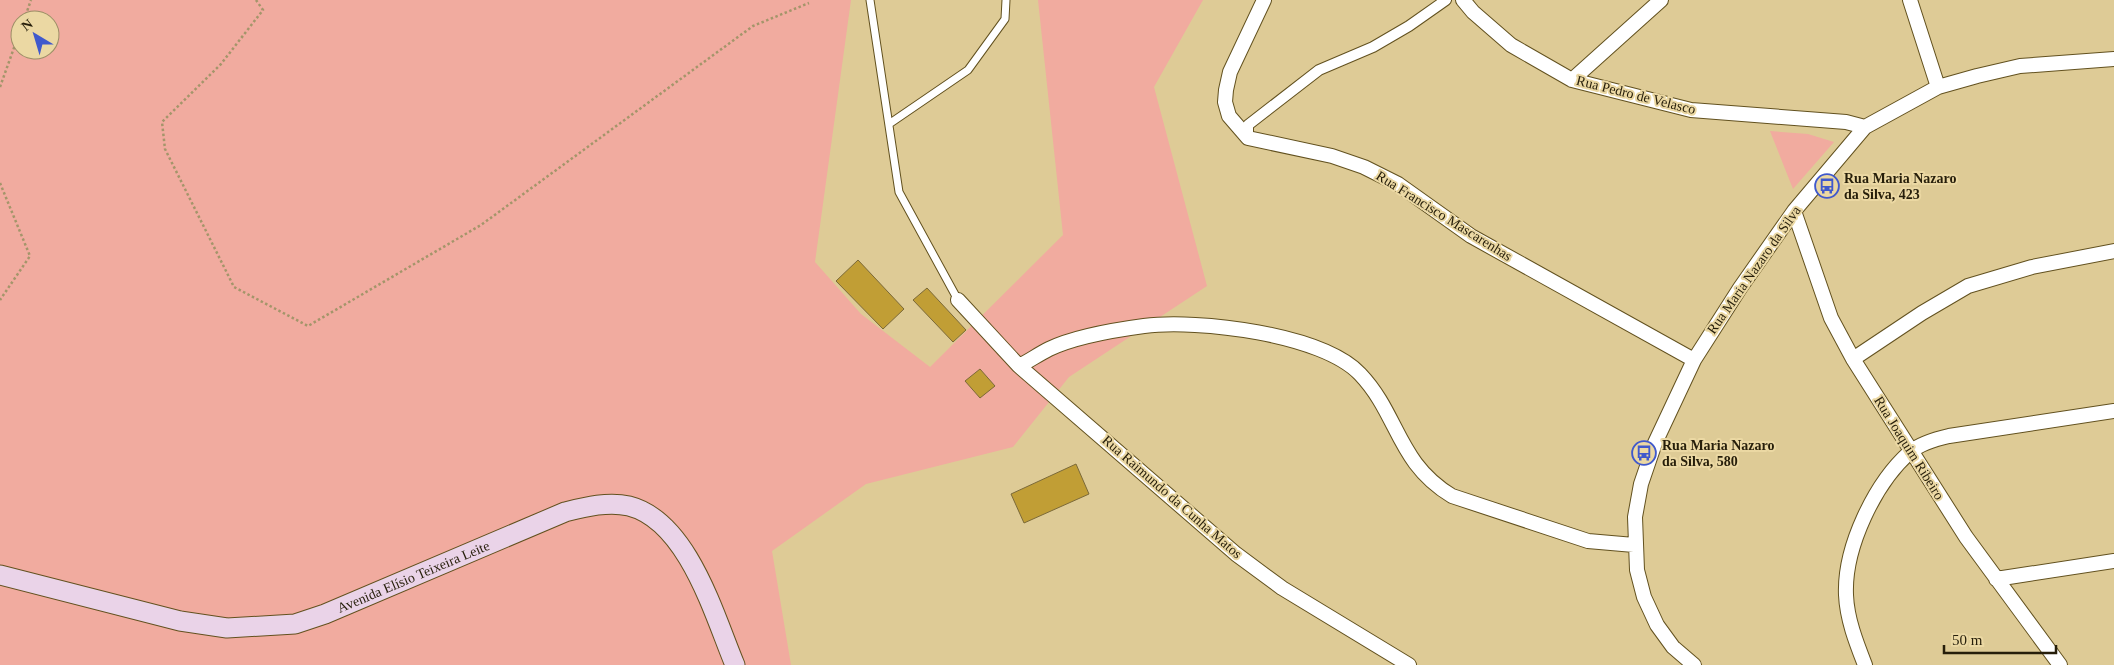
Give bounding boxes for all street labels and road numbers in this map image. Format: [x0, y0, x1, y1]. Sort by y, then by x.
street label: Rua Pedro de Velasco [1575, 73, 1697, 117]
street label: Rua Francisco Mascarenhas [1373, 168, 1515, 264]
street label: Rua Maria Nazaro da Silva [1704, 203, 1804, 337]
street label: Rua Joaquim Ribeiro [1871, 394, 1947, 502]
street label: Rua Raimundo da Cunha Matos [1099, 432, 1245, 562]
street label: Avenida Elísio Teixeira Leite [335, 538, 492, 615]

